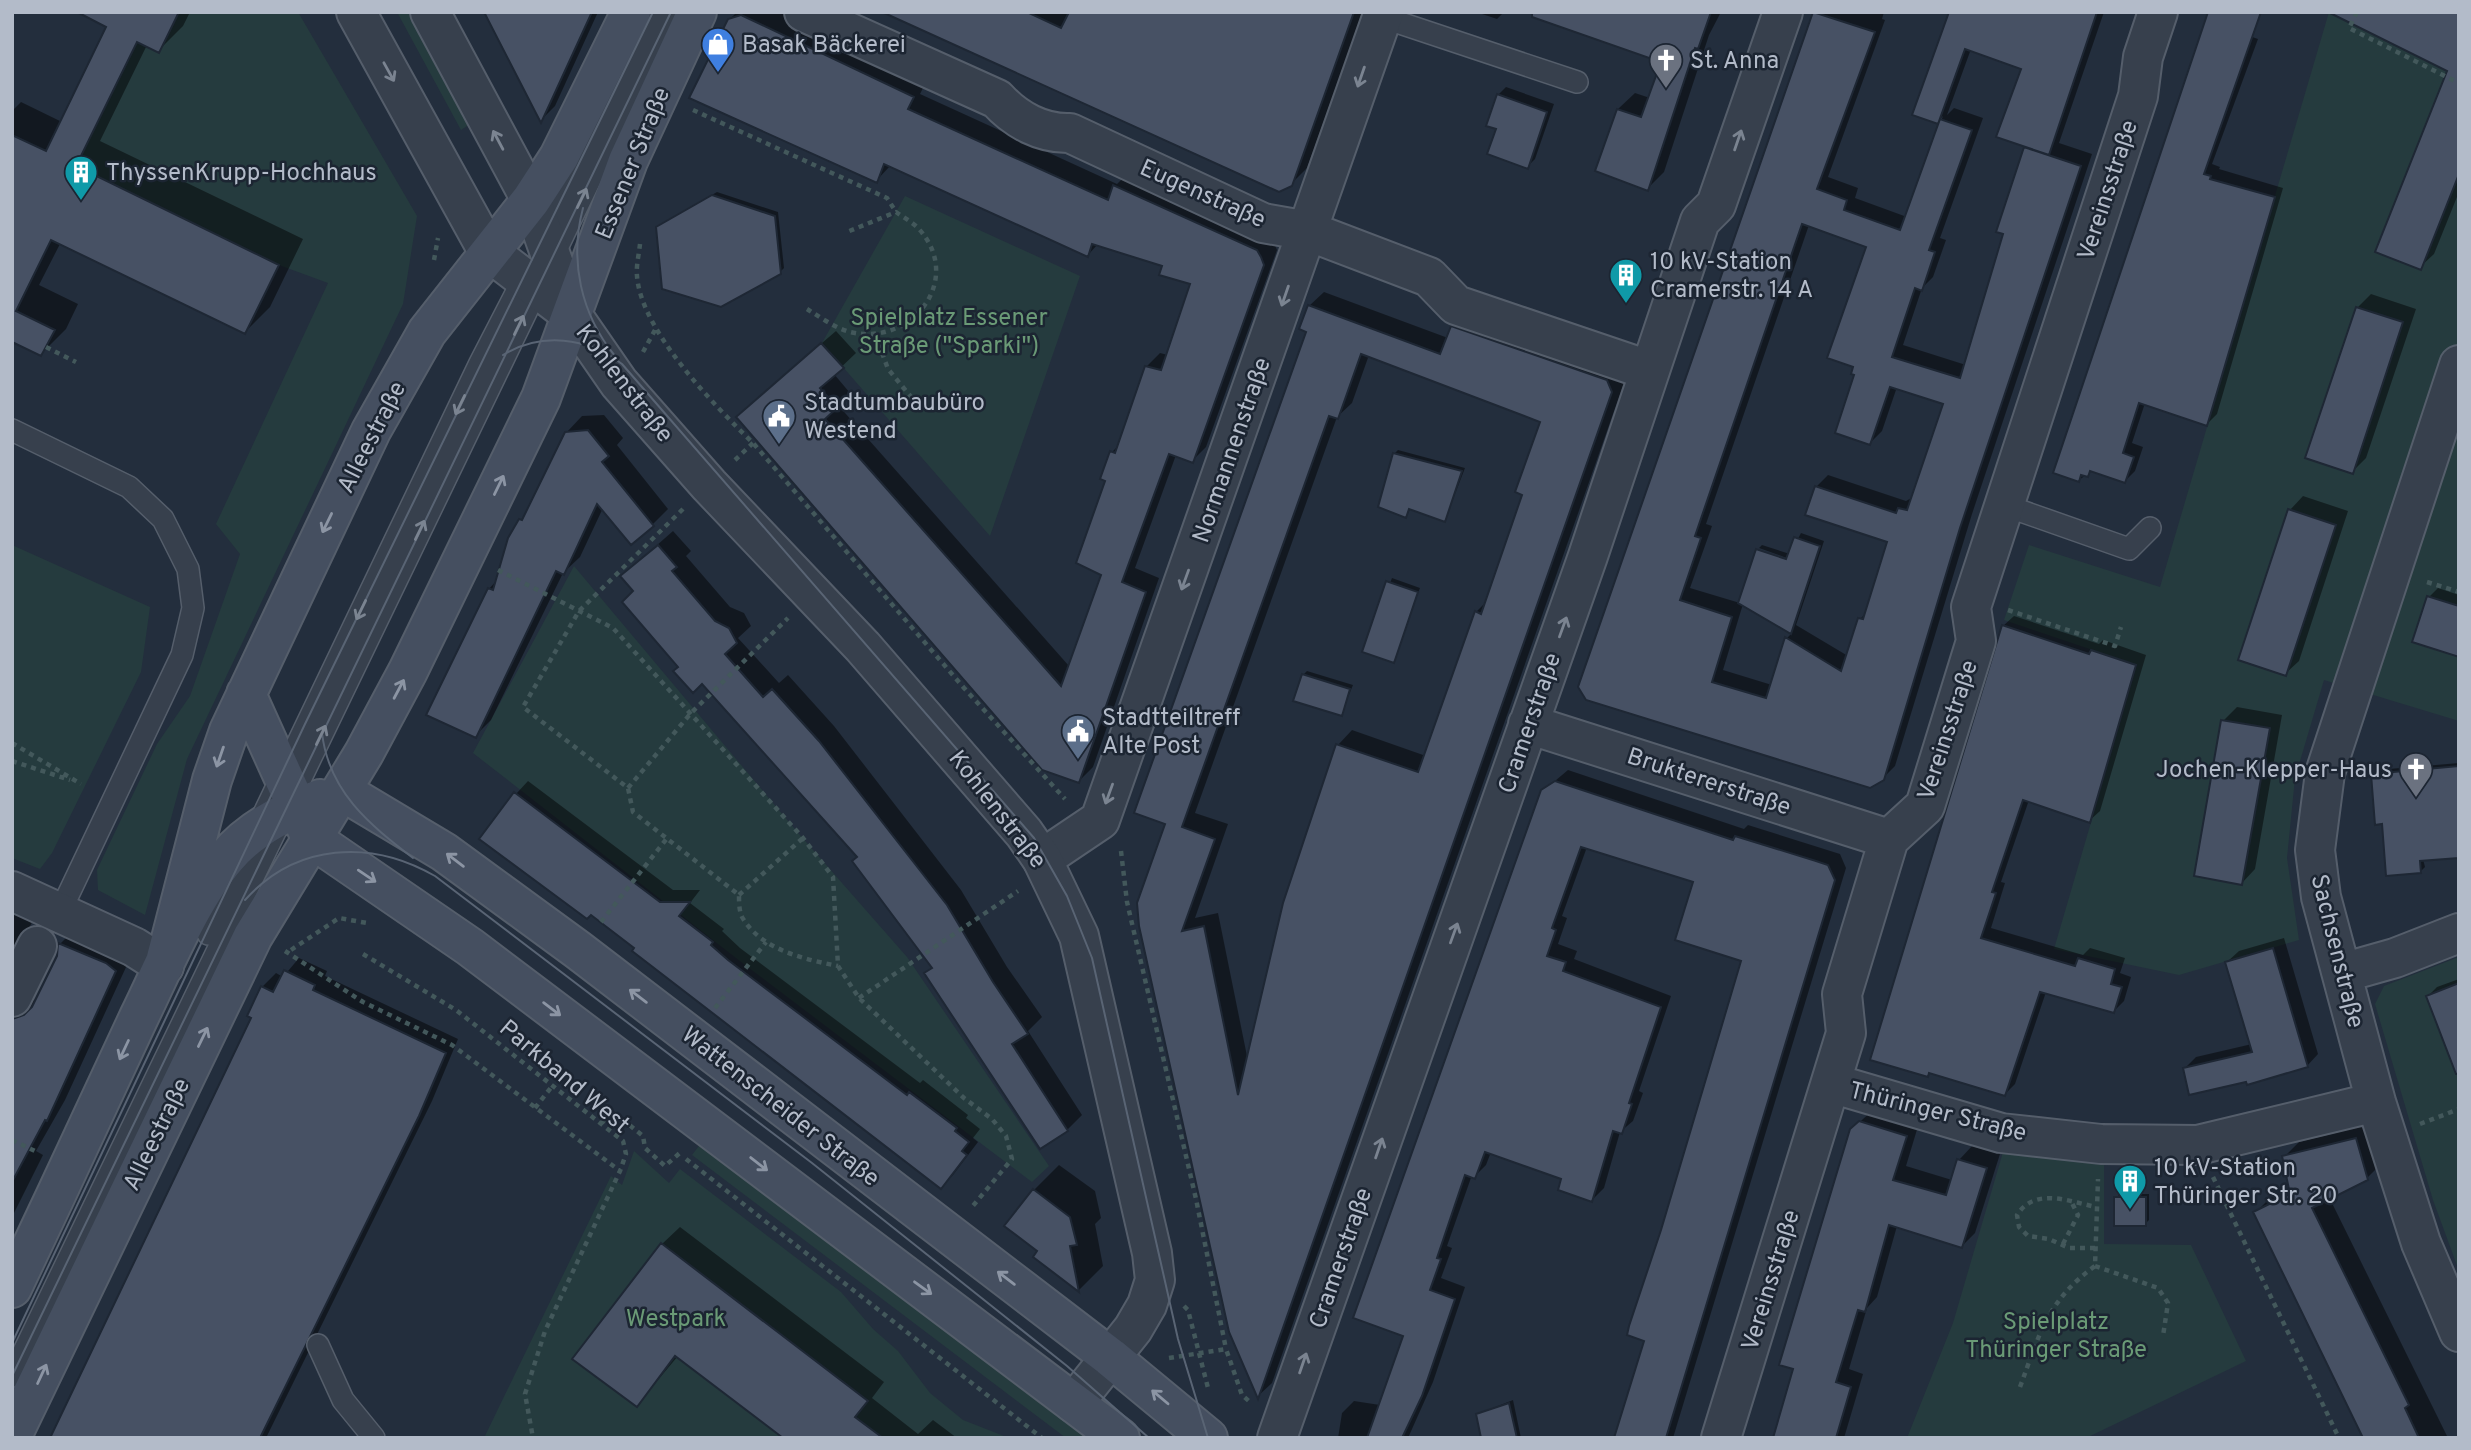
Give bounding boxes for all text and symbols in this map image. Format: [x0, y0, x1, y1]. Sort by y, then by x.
shop icon: Basak Bäckerei [699, 25, 737, 74]
place label: Basak Bäckerei [742, 31, 906, 61]
church icon: St. Anna [1647, 41, 1685, 90]
place label: St. Anna [1690, 47, 1779, 77]
one-way arrow [383, 61, 396, 82]
one-way arrow [1354, 65, 1367, 87]
street label: Essener Straße [590, 83, 678, 244]
street label: Vereinsstraße [2072, 117, 2146, 265]
one-way arrow [491, 130, 505, 151]
one-way arrow [1733, 130, 1745, 152]
building icon: ThyssenKrupp-Hochhaus [62, 153, 100, 202]
street label: Eugenstraße [1135, 154, 1270, 236]
place label: ThyssenKrupp-Hochhaus [106, 159, 377, 189]
one-way arrow [576, 187, 589, 208]
place label: 10 kV-Station Cramerstr. 14 A [1650, 248, 1813, 306]
building icon: 10 kV-Station Cramerstr. 14 A [1607, 256, 1645, 305]
one-way arrow [1278, 284, 1290, 306]
park label: Spielplatz Essener Straße ("Sparki") [850, 304, 1048, 362]
one-way arrow [513, 315, 527, 336]
street label: Kohlenstraße [568, 319, 679, 449]
street label: Normannenstraße [1187, 354, 1279, 547]
street label: Alleestraße [332, 377, 414, 499]
place label: Stadtumbaubüro Westend [804, 389, 985, 447]
one-way arrow [452, 394, 466, 415]
public building icon: Stadtumbaubüro Westend [760, 397, 798, 446]
one-way arrow [494, 474, 507, 495]
one-way arrow [320, 512, 334, 533]
one-way arrow [414, 520, 428, 541]
one-way arrow [1178, 568, 1191, 590]
one-way arrow [353, 599, 367, 620]
one-way arrow [1558, 616, 1570, 638]
street label: Cramerstraße [1493, 649, 1569, 798]
street label: Vereinsstraße [1912, 657, 1986, 805]
one-way arrow [392, 679, 406, 699]
place label: Stadtteiltreff Alte Post [1102, 704, 1240, 762]
public building icon: Stadtteiltreff Alte Post [1059, 712, 1097, 761]
one-way arrow [315, 725, 329, 746]
street label: Bruktererstraße [1623, 742, 1794, 824]
street label: Kohlenstraße [941, 745, 1052, 875]
one-way arrow [213, 746, 225, 768]
church icon: Jochen-Klepper-Haus [2397, 750, 2435, 799]
place label: Jochen-Klepper-Haus [2156, 756, 2392, 786]
one-way arrow [1102, 783, 1114, 805]
one-way arrow [446, 853, 465, 868]
one-way arrow [357, 869, 376, 884]
street label: Sachsenstraße [2302, 872, 2370, 1031]
one-way arrow [1449, 923, 1462, 945]
one-way arrow [629, 988, 648, 1003]
one-way arrow [543, 1001, 561, 1016]
street label: Parkband West [492, 1014, 635, 1141]
street label: Wattenscheider Straße [675, 1021, 885, 1194]
one-way arrow [197, 1027, 211, 1048]
one-way arrow [117, 1039, 130, 1060]
street label: Alleestraße [118, 1074, 198, 1196]
street label: Thüringer Straße [1846, 1076, 2029, 1149]
one-way arrow [1373, 1137, 1386, 1159]
place label: 10 kV-Station Thüringer Str. 20 [2154, 1154, 2338, 1212]
one-way arrow [750, 1156, 768, 1171]
building icon: 10 kV-Station Thüringer Str. 20 [2111, 1162, 2149, 1211]
street label: Cramerstraße [1304, 1184, 1380, 1333]
street label: Vereinsstraße [1736, 1206, 1808, 1355]
one-way arrow [997, 1271, 1016, 1286]
one-way arrow [913, 1281, 932, 1296]
park label: Westpark [626, 1305, 726, 1335]
park label: Spielplatz Thüringer Straße [1965, 1308, 2147, 1366]
one-way arrow [1298, 1352, 1310, 1374]
one-way arrow [36, 1364, 49, 1385]
one-way arrow [1151, 1389, 1169, 1405]

